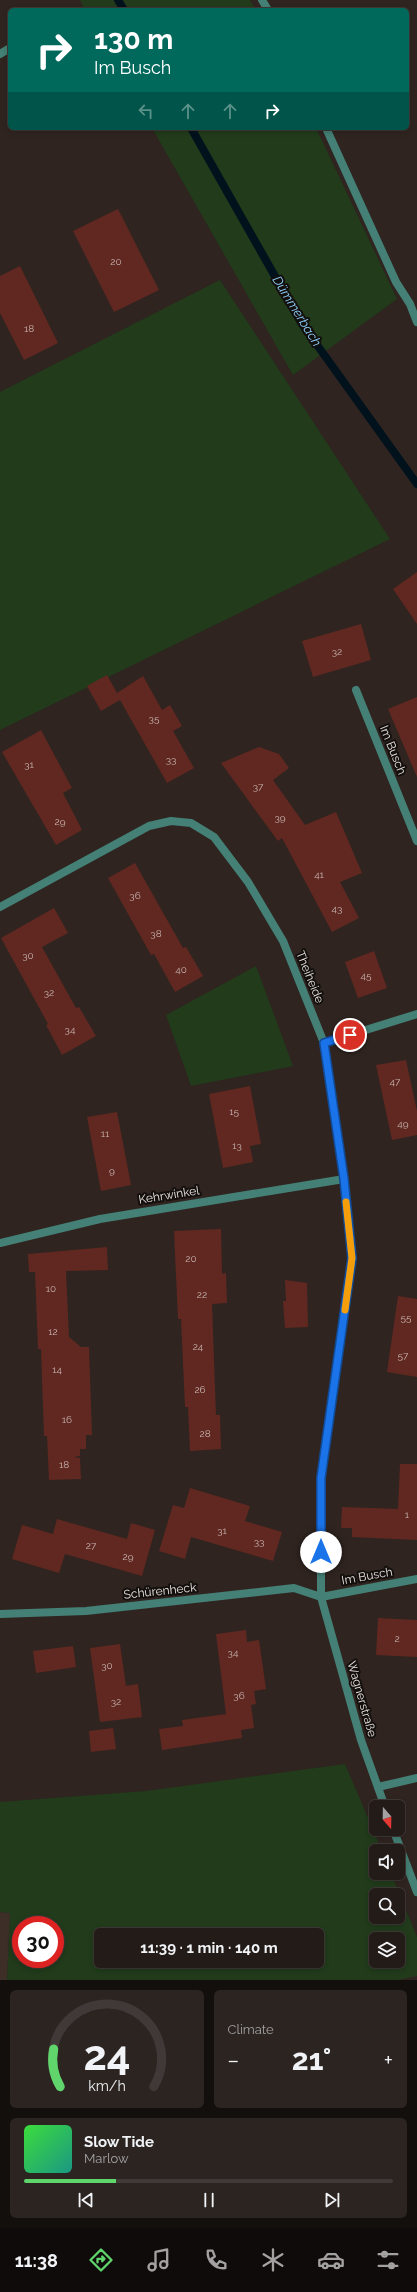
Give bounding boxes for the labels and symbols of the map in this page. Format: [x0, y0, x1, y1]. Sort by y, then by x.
house number: 20 [110, 256, 122, 267]
water label: Dümmerbach [269, 273, 325, 349]
house number: 18 [24, 323, 34, 334]
house number: 32 [332, 646, 342, 657]
house number: 35 [149, 713, 160, 724]
street label: Im Busch [377, 723, 409, 777]
house number: 33 [166, 754, 176, 765]
house number: 31 [24, 759, 35, 770]
house number: 37 [253, 781, 264, 792]
house number: 39 [274, 812, 286, 823]
house number: 29 [54, 816, 66, 827]
house number: 41 [314, 869, 325, 880]
house number: 36 [129, 890, 141, 901]
house number: 43 [332, 903, 342, 914]
house number: 38 [150, 928, 162, 939]
street label: Theiheide [293, 949, 327, 1005]
house number: 30 [22, 950, 34, 961]
house number: 40 [175, 964, 187, 975]
house number: 45 [361, 970, 372, 981]
house number: 32 [44, 987, 54, 998]
pin [333, 1018, 367, 1052]
house number: 34 [65, 1024, 76, 1035]
house number: 47 [390, 1076, 401, 1087]
house number: 15 [229, 1106, 239, 1117]
house number: 49 [397, 1118, 409, 1129]
house number: 11 [101, 1128, 110, 1139]
house number: 13 [232, 1140, 242, 1151]
house number: 9 [109, 1165, 115, 1176]
street label: Kehrwinkel [138, 1183, 201, 1207]
house number: 20 [185, 1253, 197, 1264]
house number: 10 [46, 1283, 56, 1294]
house number: 22 [197, 1289, 207, 1300]
house number: 55 [401, 1312, 412, 1323]
house number: 12 [48, 1326, 58, 1337]
house number: 24 [193, 1341, 204, 1352]
house number: 57 [398, 1350, 409, 1361]
house number: 14 [52, 1364, 62, 1375]
house number: 26 [194, 1384, 206, 1395]
house number: 16 [62, 1414, 72, 1425]
house number: 28 [199, 1428, 211, 1439]
house number: 18 [59, 1459, 69, 1470]
house number: 1 [405, 1509, 410, 1520]
house number: 31 [217, 1525, 228, 1536]
position arrow [300, 1531, 342, 1573]
house number: 33 [254, 1536, 264, 1547]
house number: 27 [86, 1540, 97, 1551]
house number: 29 [122, 1551, 134, 1562]
street label: Im Busch [340, 1565, 394, 1587]
street label: Schürenheck [123, 1580, 198, 1602]
house number: 2 [394, 1633, 400, 1644]
house number: 34 [228, 1647, 239, 1658]
street label: Wagnerstraße [344, 1659, 380, 1739]
house number: 30 [101, 1660, 113, 1671]
house number: 36 [233, 1690, 245, 1701]
house number: 32 [111, 1696, 121, 1707]
north arrow [369, 1800, 405, 1836]
speed limit sign: 30 [12, 1916, 64, 1968]

